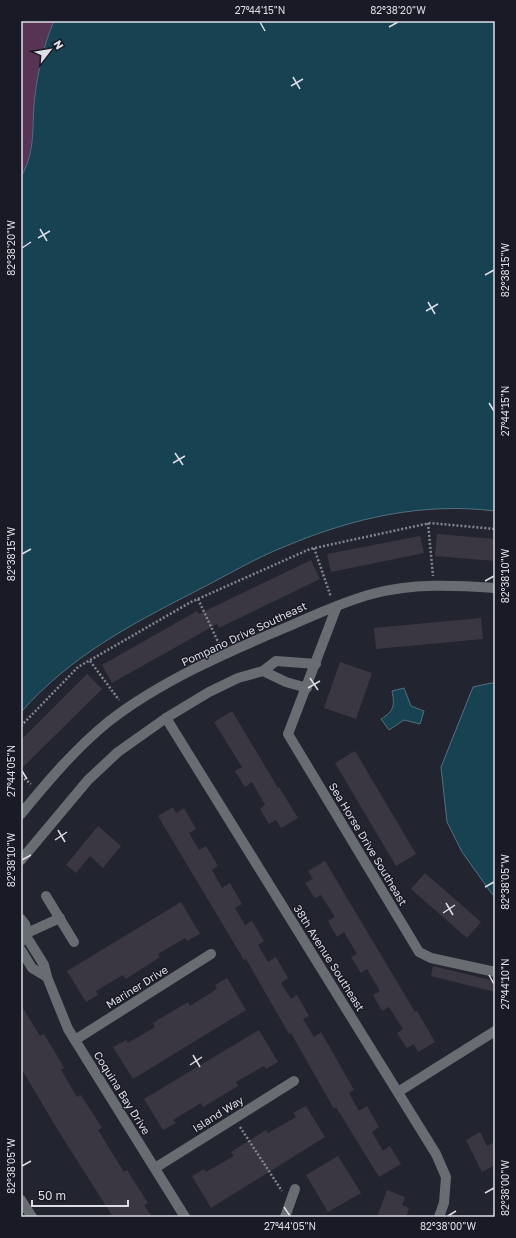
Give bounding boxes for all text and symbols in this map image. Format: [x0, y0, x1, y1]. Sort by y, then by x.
text: 27°44'15"N [235, 4, 285, 16]
text: 82°38'20"W [370, 4, 426, 16]
north arrow [30, 30, 70, 70]
text: N [51, 38, 67, 52]
text: 82°38'20"W [5, 220, 17, 276]
text: 82°38'15"W [499, 242, 511, 297]
text: 27°44'15"N [499, 386, 511, 436]
text: 82°38'15"W [5, 526, 17, 581]
text: 82°38'10"W [499, 548, 511, 603]
street label: Pompano Drive Southeast [179, 599, 309, 668]
text: 27°44'05"N [5, 745, 17, 797]
street label: Sea Horse Drive Southeast [327, 780, 410, 907]
text: 82°38'10"W [5, 832, 17, 887]
text: 82°38'05"W [499, 854, 511, 910]
street label: 38th Avenue Southeast [291, 902, 368, 1013]
text: 27°44'10"N [499, 958, 511, 1010]
street label: Mariner Drive [103, 962, 170, 1011]
street label: Coquina Bay Drive [92, 1049, 153, 1137]
street label: Island Way [190, 1093, 246, 1134]
text: 82°38'05"W [5, 1138, 17, 1194]
text: 82°38'00"W [499, 1160, 511, 1216]
scale bar [32, 1182, 128, 1208]
text: 50 m [38, 1188, 66, 1203]
text: 27°44'05"N [264, 1220, 316, 1232]
text: 82°38'00"W [420, 1220, 476, 1232]

